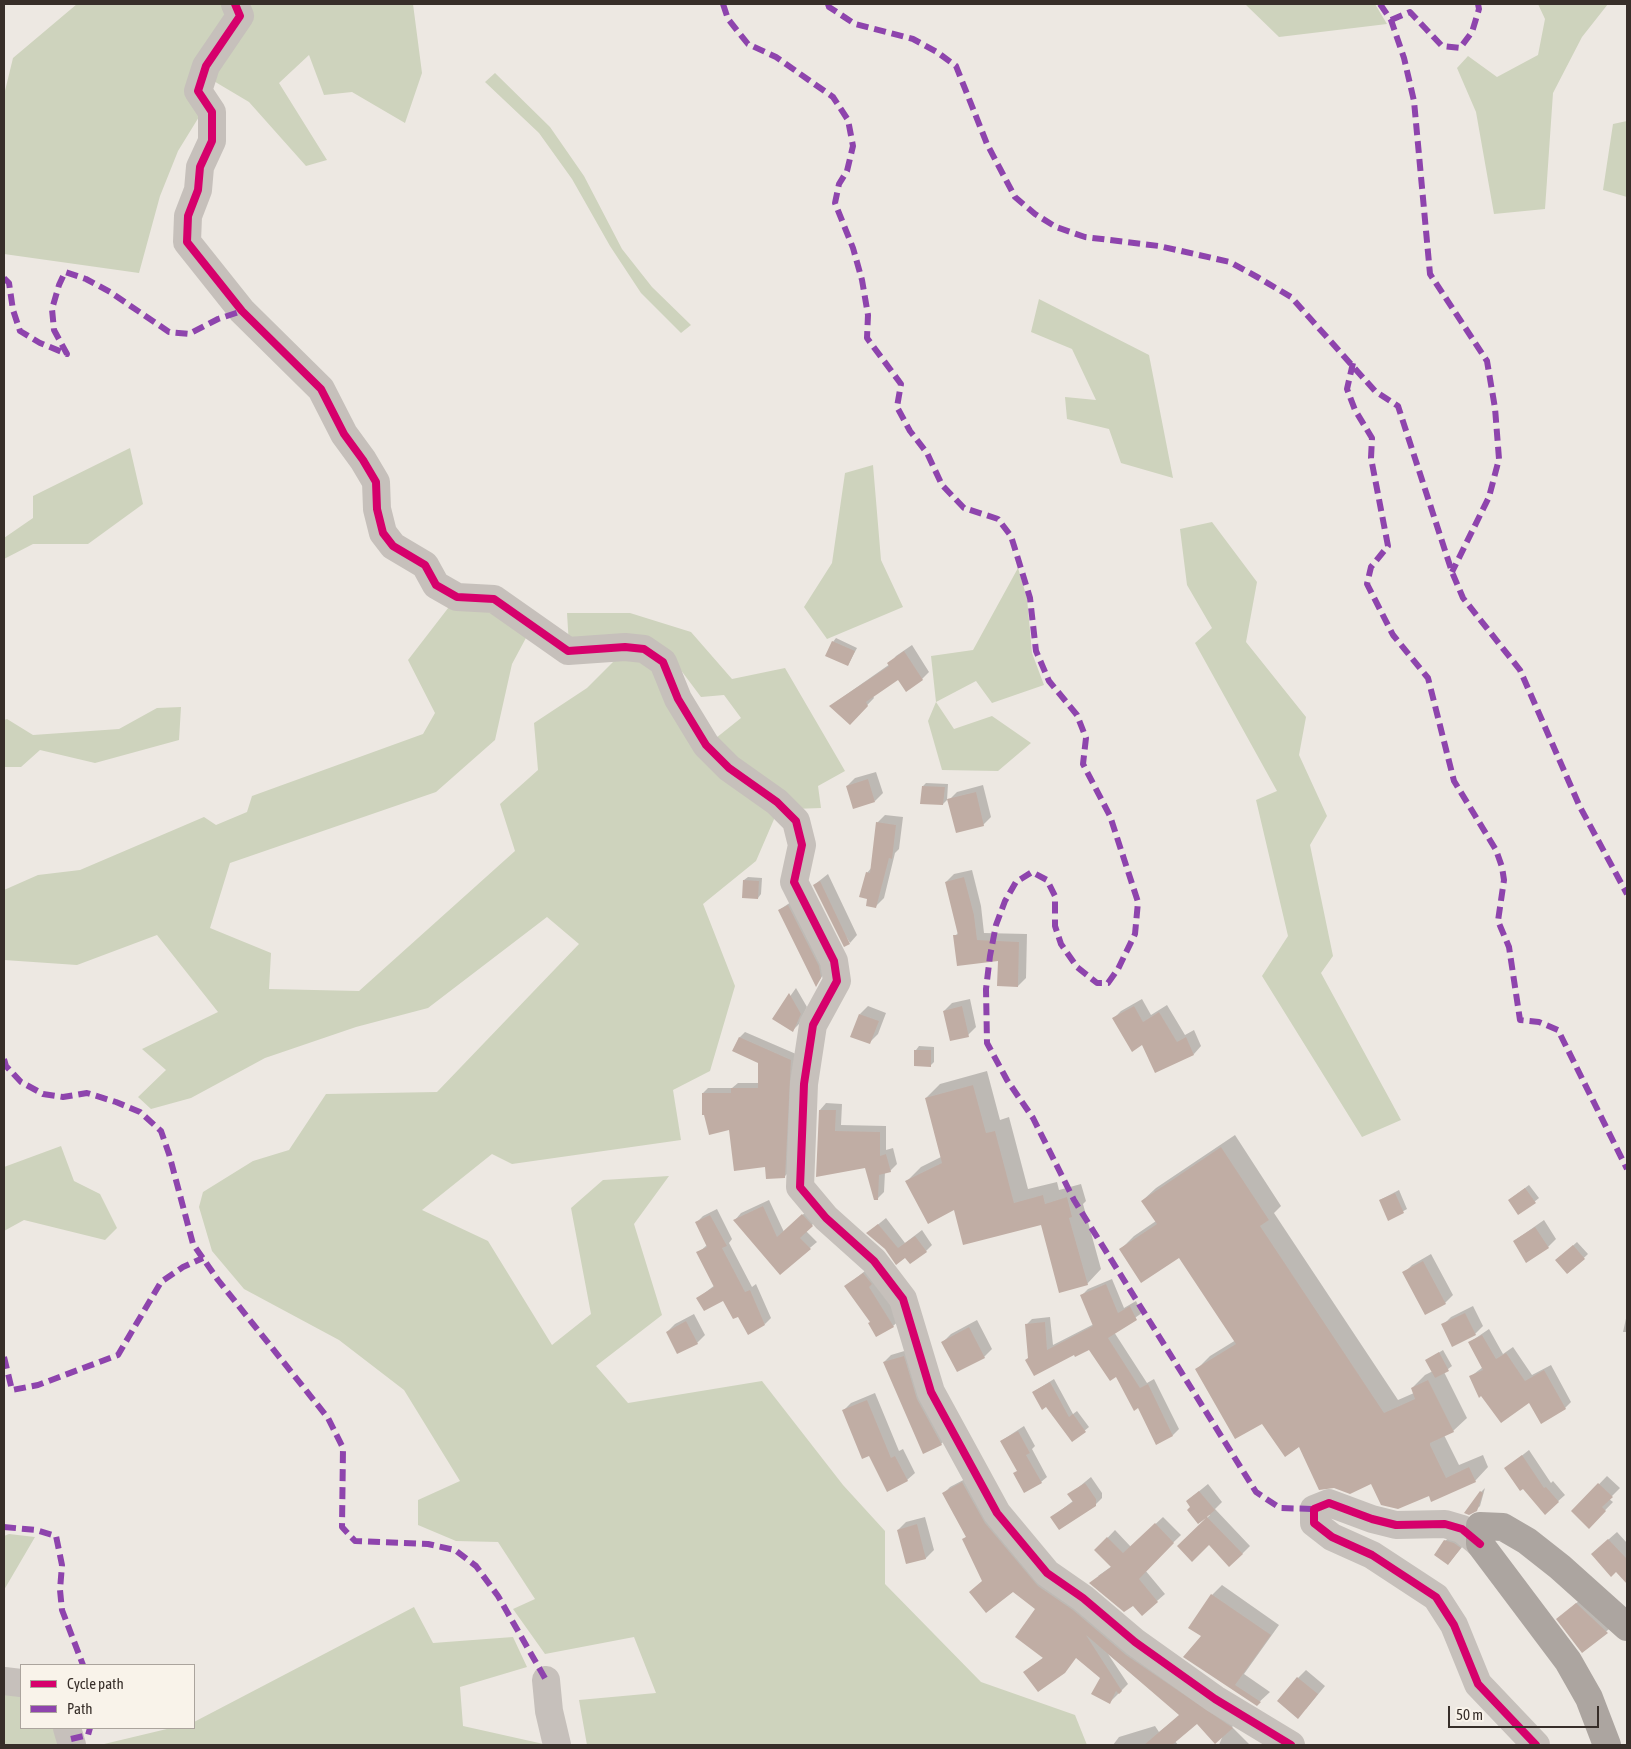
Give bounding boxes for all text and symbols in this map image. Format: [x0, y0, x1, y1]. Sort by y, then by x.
legend [20, 1664, 195, 1729]
text: Cycle path [67, 1675, 124, 1692]
scale bar [1451, 1696, 1602, 1728]
text: Path [67, 1700, 93, 1717]
text: 50 m [1456, 1706, 1483, 1723]

